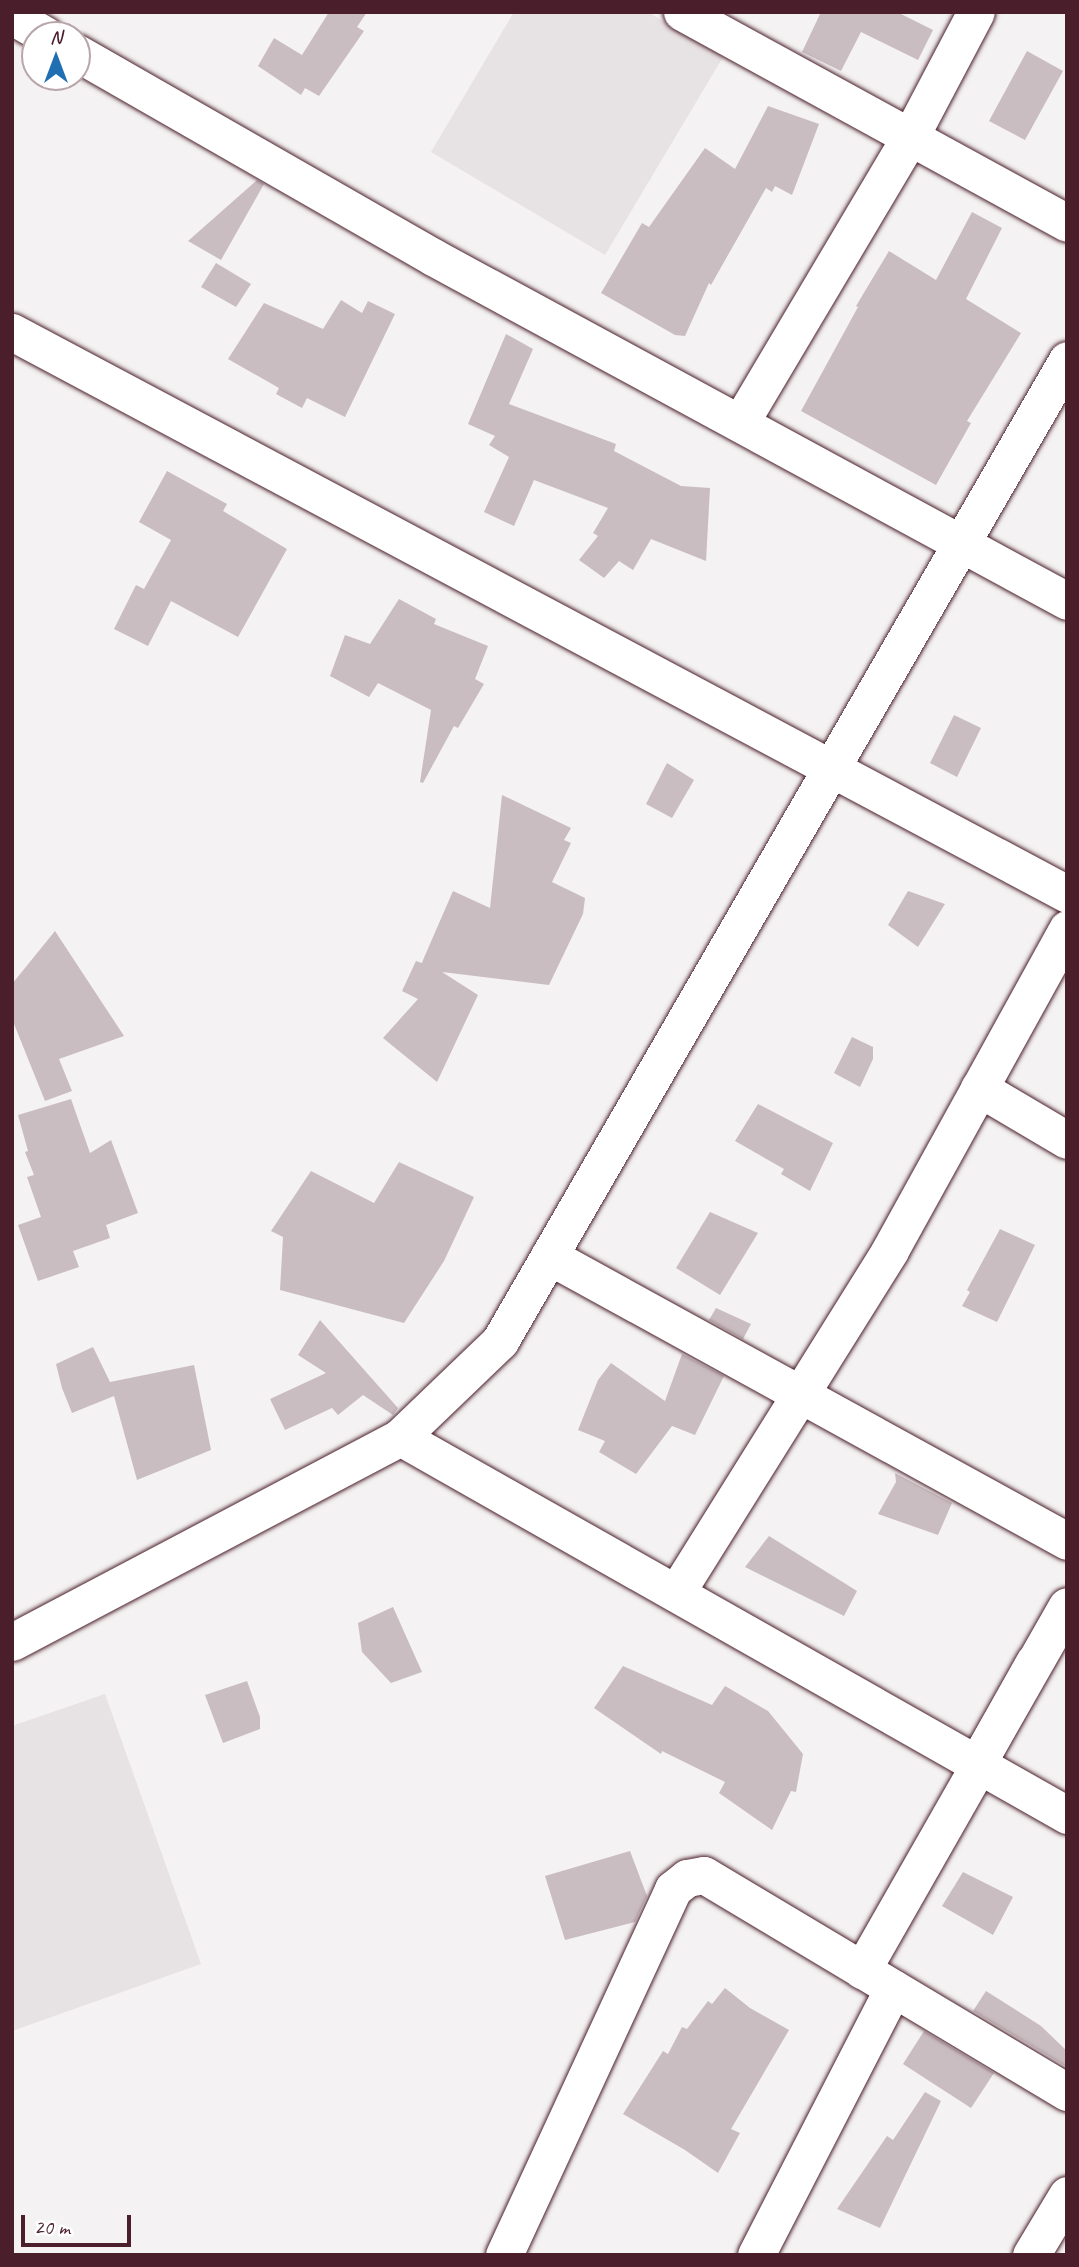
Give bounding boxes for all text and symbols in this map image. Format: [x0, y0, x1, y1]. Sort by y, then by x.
north arrow [21, 21, 91, 91]
text: N [50, 25, 62, 49]
scale bar [24, 2200, 135, 2244]
text: 20 m [34, 2214, 70, 2240]

